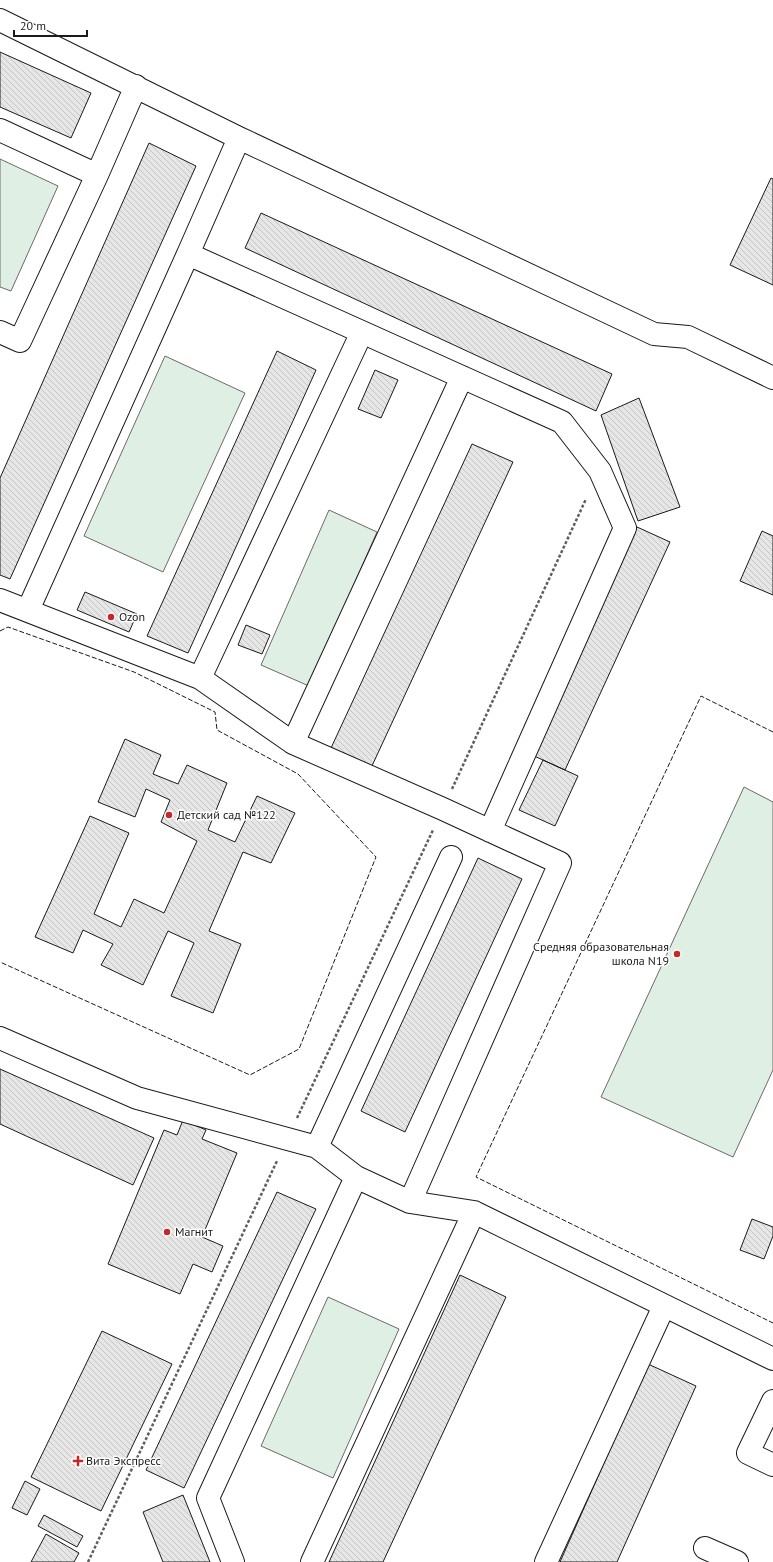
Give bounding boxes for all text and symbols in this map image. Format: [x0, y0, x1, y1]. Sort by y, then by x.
scale bar [14, 12, 87, 38]
text: 20 m [20, 18, 46, 33]
place label: Ozon [119, 609, 145, 624]
marker: Ozon [106, 612, 116, 622]
place label: Детский сад №122 [177, 807, 276, 822]
marker: Детский сад №122 [164, 810, 174, 820]
place label: Средняя образовательная школа N19 [533, 939, 669, 968]
marker: Средняя образовательная школа N19 [672, 949, 682, 959]
place label: Магнит [175, 1224, 213, 1239]
marker: Магнит [162, 1227, 172, 1237]
place label: Вита Экспресс [86, 1453, 161, 1468]
marker: Вита Экспресс [73, 1456, 83, 1466]

